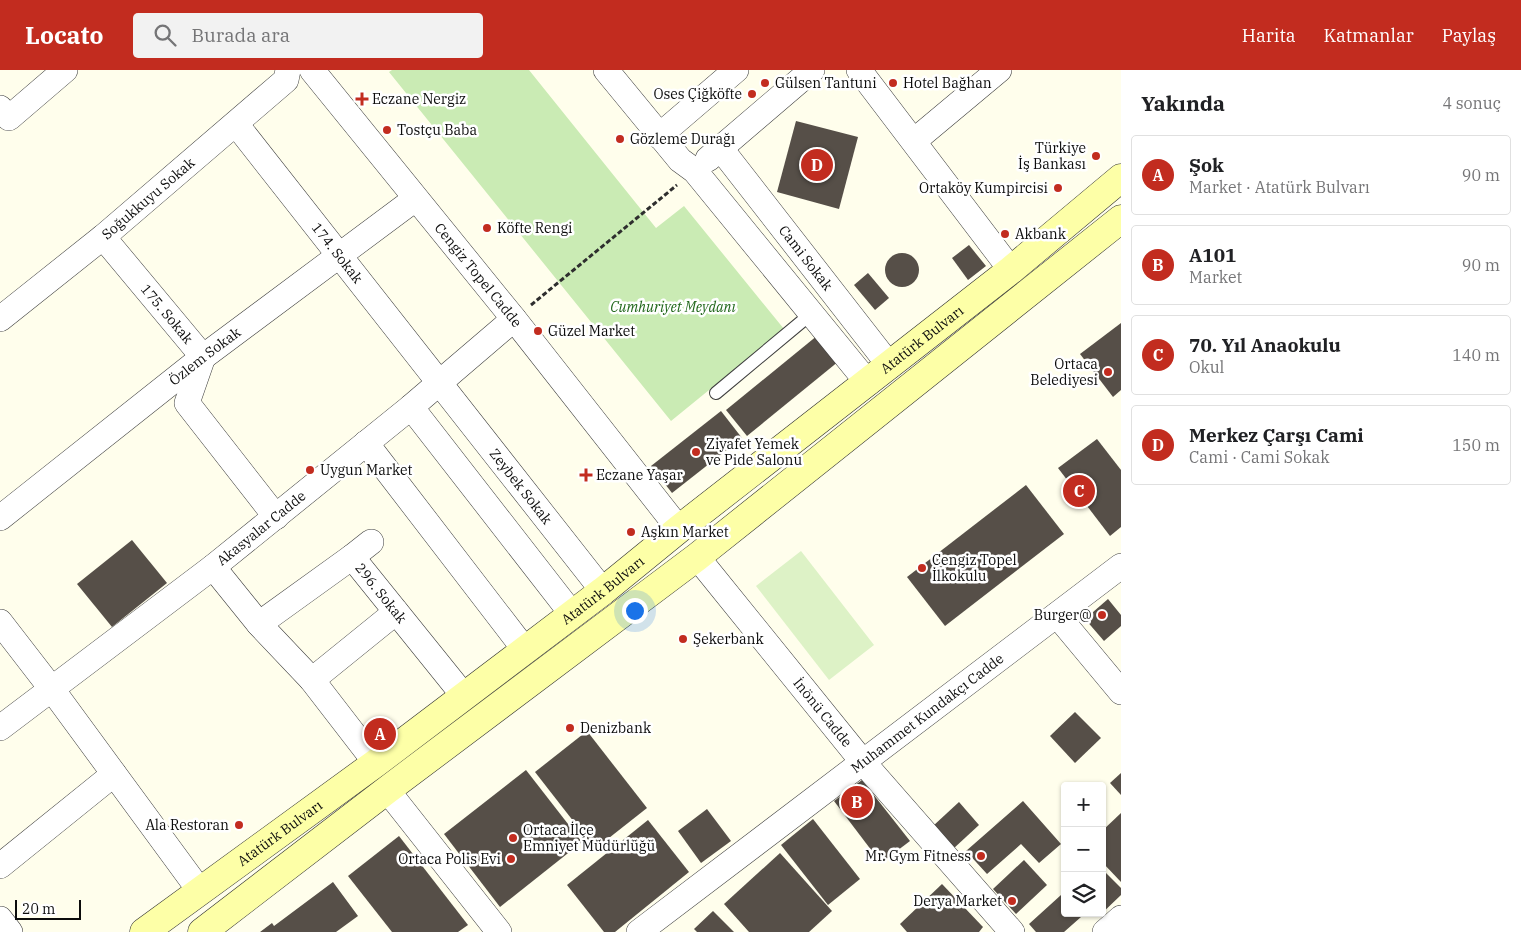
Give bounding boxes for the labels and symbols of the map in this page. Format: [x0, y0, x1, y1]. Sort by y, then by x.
place label: Gülsen Tantuni [775, 74, 877, 92]
place label: Hotel Bağhan [903, 74, 992, 92]
marker: Gülsen Tantuni [759, 77, 771, 89]
marker: Hotel Bağhan [887, 77, 899, 89]
place label: Oses Çiğköfte [653, 85, 742, 103]
marker: Oses Çiğköfte [746, 88, 758, 100]
place label: Eczane Nergiz [372, 90, 466, 108]
marker: Eczane Nergiz [356, 93, 368, 105]
place label: Tostçu Baba [397, 121, 478, 139]
marker: Tostçu Baba [381, 124, 393, 136]
place label: Gözleme Durağı [630, 130, 735, 148]
marker: Gözleme Durağı [614, 133, 626, 145]
place label: Türkiye İş Bankası [1018, 139, 1086, 173]
pin: D [801, 146, 833, 184]
marker: Türkiye İş Bankası [1090, 150, 1102, 162]
street label: Soğukkuyu Sokak [98, 153, 199, 243]
place label: Ortaköy Kumpircisi [919, 179, 1048, 197]
marker: Ortaköy Kumpircisi [1052, 182, 1064, 194]
street label: 174. Sokak [308, 219, 367, 288]
street label: Cengiz Topel Cadde [431, 219, 526, 331]
place label: Köfte Rengi [497, 219, 573, 237]
marker: Köfte Rengi [481, 222, 493, 234]
street label: Cami Sokak [775, 222, 837, 295]
place label: Akbank [1015, 225, 1067, 243]
marker: Akbank [999, 228, 1011, 240]
street label: 175. Sokak [137, 280, 198, 348]
park label: Cumhuriyet Meydanı [610, 298, 737, 316]
street label: Atatürk Bulvarı [877, 301, 967, 378]
place label: Güzel Market [548, 322, 635, 340]
street label: Özlem Sokak [165, 323, 245, 389]
marker: Güzel Market [532, 325, 544, 337]
place label: Ortaca Belediyesi [1030, 355, 1098, 389]
marker: Ortaca Belediyesi [1102, 366, 1114, 378]
place label: Ziyafet Yemek ve Pide Salonu [706, 435, 802, 469]
street label: Zeybek Sokak [486, 445, 557, 529]
marker: Ziyafet Yemek ve Pide Salonu [690, 446, 702, 458]
place label: Uygun Market [320, 461, 412, 479]
marker: Uygun Market [304, 464, 316, 476]
place label: Eczane Yaşar [596, 466, 684, 484]
marker: Eczane Yaşar [580, 469, 592, 481]
pin: C [1063, 472, 1095, 510]
street label: Akasyalar Cadde [213, 487, 309, 569]
place label: Aşkın Market [641, 523, 729, 541]
marker: Aşkın Market [625, 526, 637, 538]
place label: Cengiz Topel İlkokulu [932, 551, 1017, 585]
street label: Atatürk Bulvarı [558, 552, 648, 629]
street label: 296. Sokak [351, 559, 411, 628]
marker: Cengiz Topel İlkokulu [916, 562, 928, 574]
your location [622, 598, 648, 624]
place label: Burger@ [1034, 606, 1092, 624]
marker: Burger@ [1096, 609, 1108, 621]
place label: Şekerbank [693, 630, 765, 648]
marker: Şekerbank [677, 633, 689, 645]
street label: Muhammet Kundakçı Cadde [847, 649, 1007, 777]
street label: İnönü Cadde [789, 674, 856, 751]
pin: A [364, 715, 396, 753]
place label: Denizbank [580, 719, 652, 737]
marker: Denizbank [564, 722, 576, 734]
pin: B [841, 783, 873, 821]
street label: Atatürk Bulvarı [234, 796, 326, 870]
place label: Ala Restoran [145, 816, 229, 834]
marker: Ala Restoran [233, 819, 245, 831]
place label: Ortaca İlçe Emniyet Müdürlüğü [523, 821, 655, 855]
marker: Ortaca İlçe Emniyet Müdürlüğü [507, 832, 519, 844]
place label: Mr. Gym Fitness [865, 847, 971, 865]
place label: Ortaca Polis Evi [398, 850, 501, 868]
marker: Mr. Gym Fitness [975, 850, 987, 862]
marker: Ortaca Polis Evi [505, 853, 517, 865]
place label: Derya Market [913, 892, 1002, 910]
marker: Derya Market [1006, 895, 1018, 907]
scale bar [15, 897, 81, 920]

